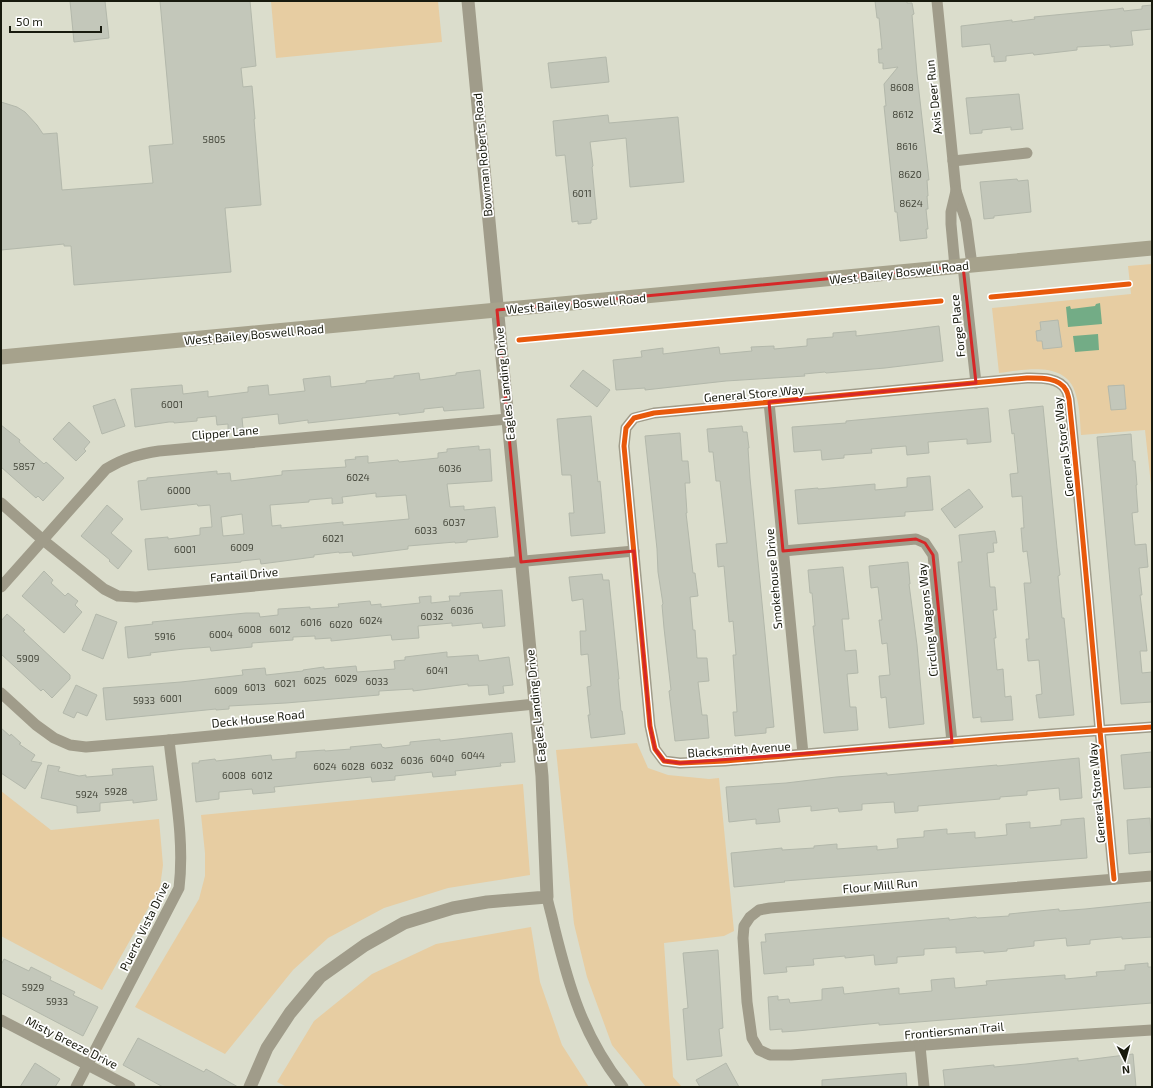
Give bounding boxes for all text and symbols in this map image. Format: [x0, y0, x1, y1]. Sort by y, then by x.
scale bar [10, 8, 101, 34]
text: 50 m [16, 14, 43, 28]
street label: Axis Deer Run [922, 59, 944, 135]
house number: 8608 [890, 81, 914, 93]
street label: Bowman Roberts Road [470, 93, 494, 217]
house number: 8612 [892, 108, 914, 120]
house number: 5805 [203, 133, 225, 145]
house number: 8616 [896, 140, 918, 152]
house number: 8620 [898, 168, 922, 180]
house number: 6011 [572, 187, 592, 199]
house number: 8624 [899, 197, 923, 209]
street label: West Bailey Boswell Road [828, 258, 970, 286]
street label: West Bailey Boswell Road [505, 290, 647, 316]
street label: Forge Place [947, 294, 967, 358]
street label: West Bailey Boswell Road [183, 321, 325, 347]
street label: Eagles Landing Drive [491, 327, 517, 441]
street label: General Store Way [703, 382, 805, 404]
street label: General Store Way [1050, 396, 1076, 498]
house number: 6001 [161, 398, 183, 410]
street label: Clipper Lane [191, 422, 259, 442]
house number: 5857 [13, 460, 35, 472]
house number: 6036 [438, 462, 462, 474]
house number: 6024 [346, 471, 370, 483]
house number: 6000 [167, 484, 191, 496]
house number: 6037 [443, 516, 465, 528]
house number: 6033 [415, 524, 437, 536]
street label: Smokehouse Drive [762, 528, 784, 630]
house number: 6021 [322, 532, 344, 544]
house number: 6009 [230, 541, 254, 553]
house number: 6001 [174, 543, 196, 555]
street label: Circling Wagons Way [914, 562, 940, 677]
street label: Fantail Drive [209, 564, 279, 584]
house number: 6036 [450, 604, 474, 616]
house number: 6032 [421, 610, 444, 622]
house number: 6024 [359, 614, 383, 626]
house number: 6016 [300, 616, 322, 628]
house number: 6020 [329, 618, 353, 630]
house number: 6008 [238, 623, 262, 635]
house number: 6012 [269, 623, 291, 635]
house number: 6004 [209, 628, 233, 640]
house number: 5916 [155, 630, 176, 642]
street label: Eagles Landing Drive [522, 649, 548, 763]
house number: 5909 [17, 652, 40, 664]
house number: 6041 [426, 664, 448, 676]
house number: 6029 [334, 672, 358, 684]
house number: 6025 [304, 674, 326, 686]
house number: 6033 [366, 675, 388, 687]
house number: 6021 [274, 677, 296, 689]
house number: 6013 [244, 681, 266, 693]
house number: 6009 [214, 684, 238, 696]
house number: 6001 [160, 692, 182, 704]
house number: 5933 [133, 694, 155, 706]
street label: Deck House Road [211, 706, 305, 730]
street label: Blacksmith Avenue [687, 738, 791, 760]
street label: General Store Way [1085, 742, 1107, 844]
house number: 6044 [461, 749, 485, 761]
house number: 6040 [430, 752, 454, 764]
house number: 6036 [400, 754, 424, 766]
house number: 6032 [371, 759, 394, 771]
house number: 6024 [313, 760, 337, 772]
house number: 6028 [341, 760, 365, 772]
house number: 6008 [222, 769, 246, 781]
house number: 6012 [251, 769, 273, 781]
house number: 5928 [105, 785, 127, 797]
house number: 5924 [76, 788, 98, 800]
street label: Flour Mill Run [842, 875, 918, 895]
street label: Puerto Vista Drive [116, 879, 172, 973]
house number: 5929 [22, 981, 44, 993]
house number: 5933 [46, 995, 68, 1007]
street label: Misty Breeze Drive [24, 1013, 120, 1071]
street label: Frontiersman Trail [904, 1019, 1005, 1041]
north arrow [1105, 1040, 1145, 1080]
text: N [1121, 1064, 1131, 1077]

